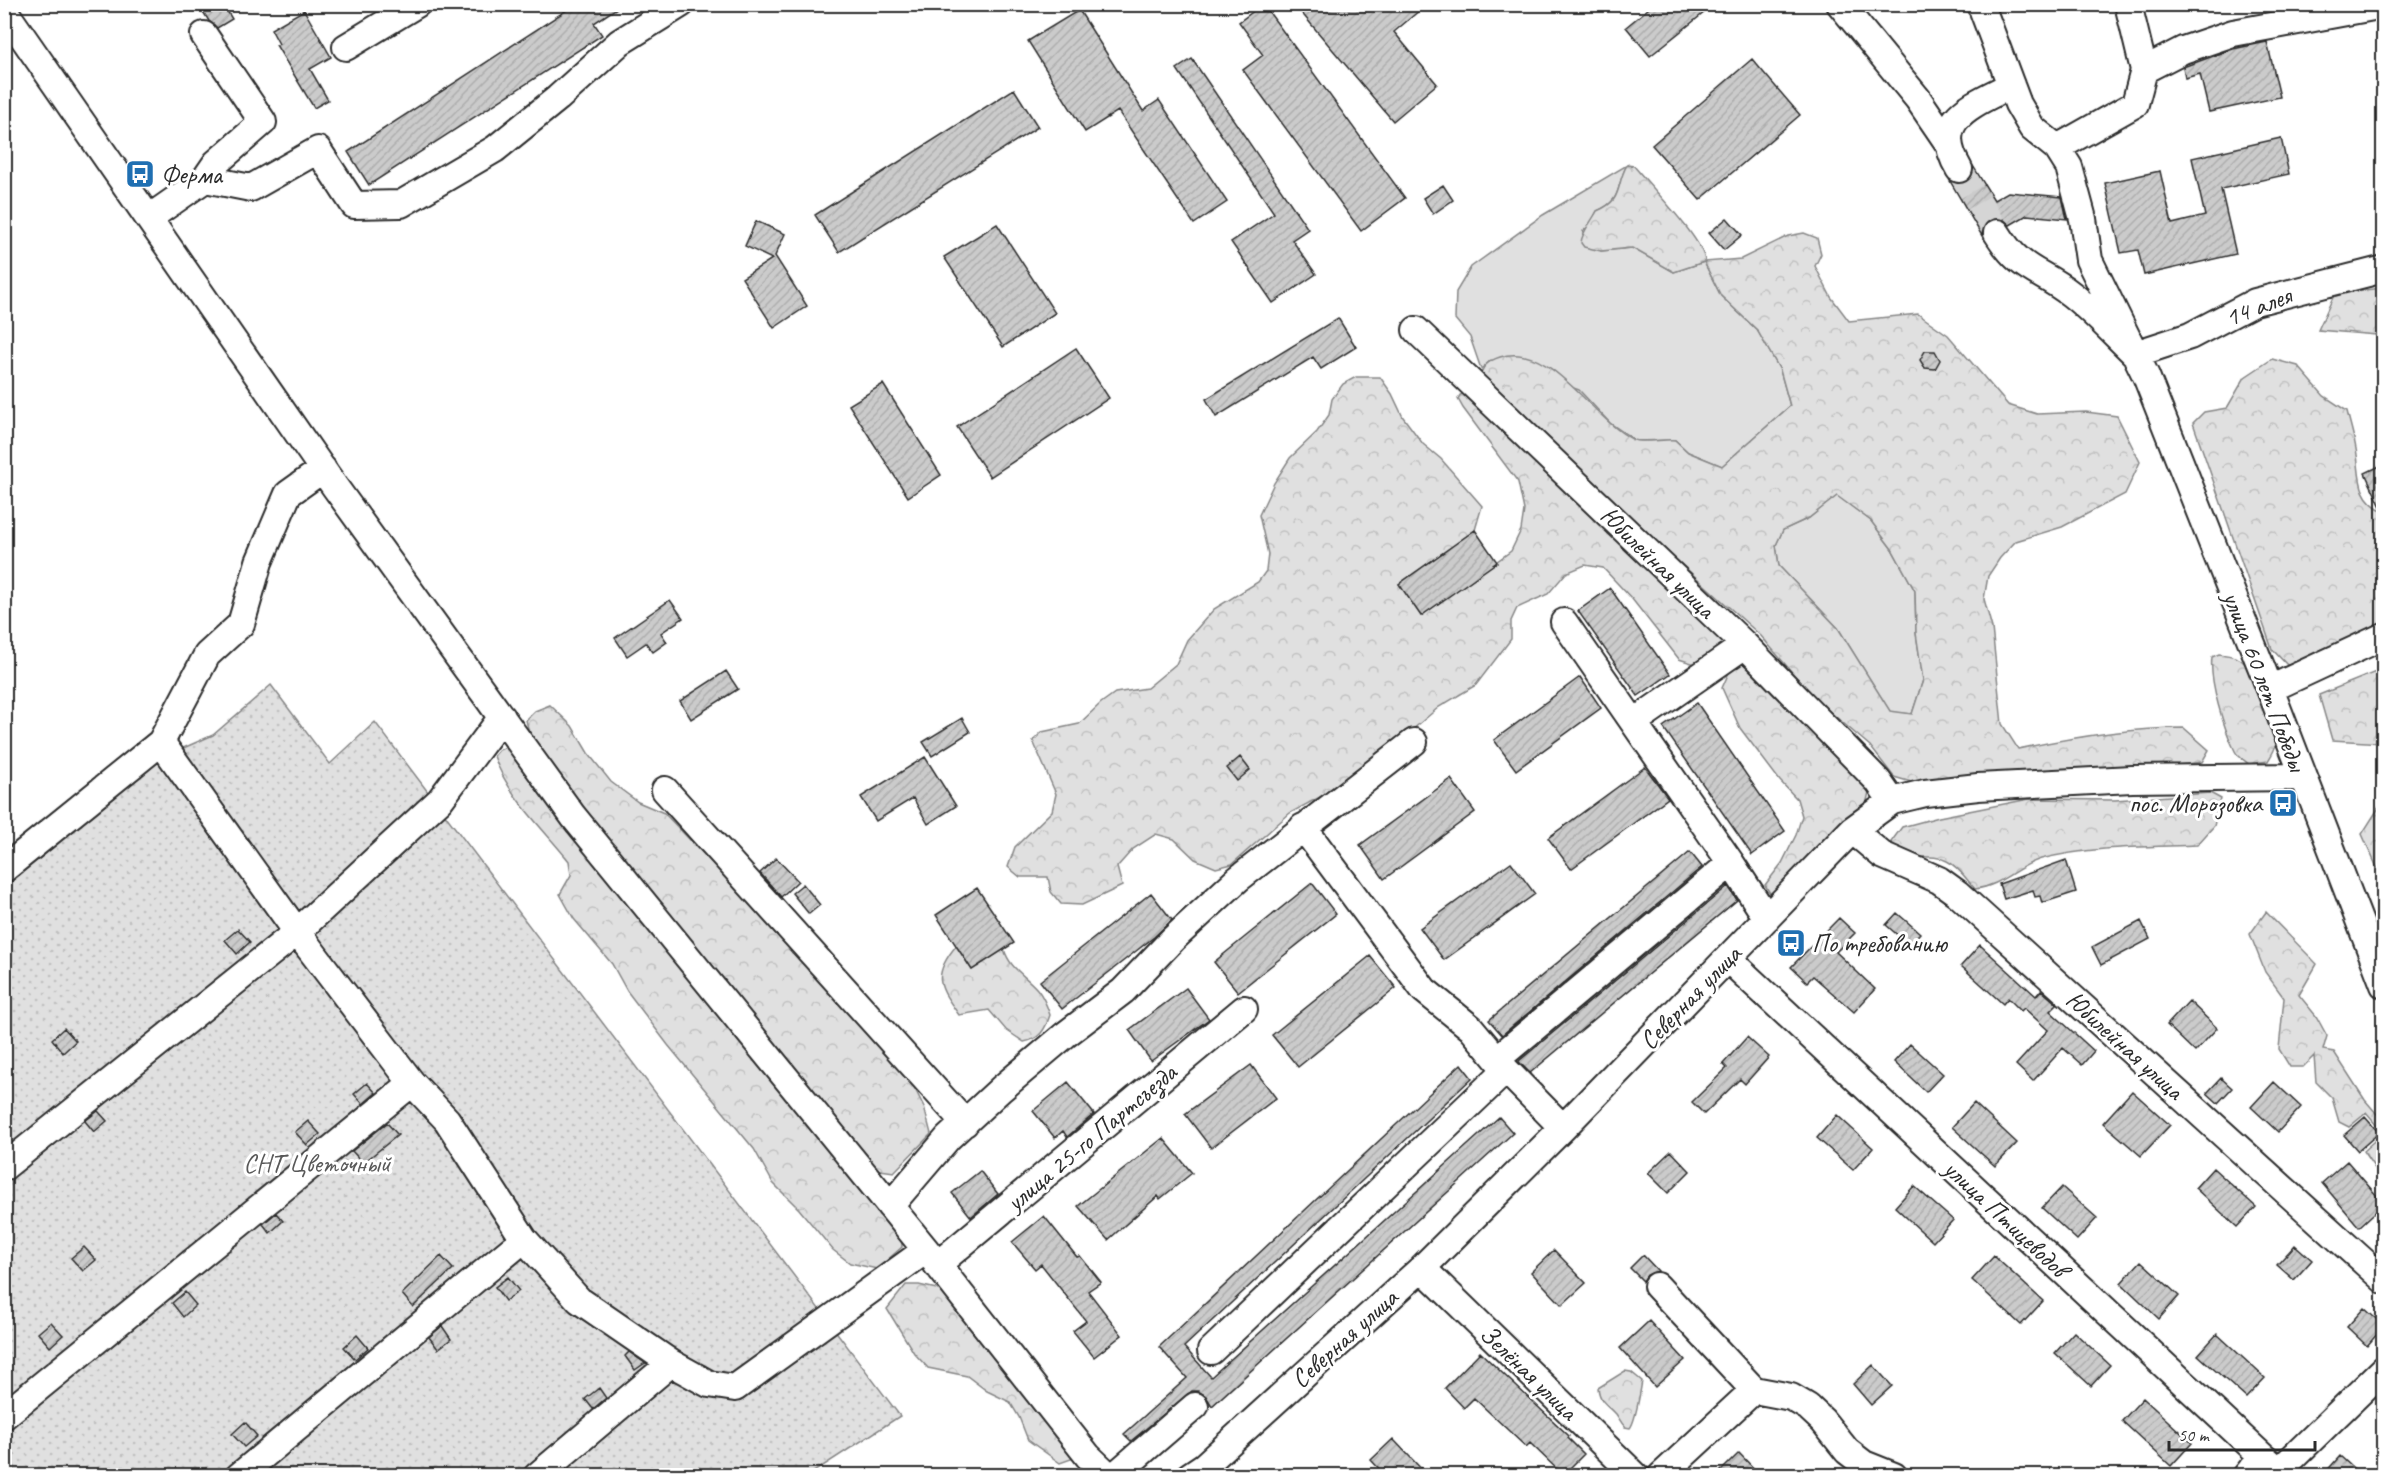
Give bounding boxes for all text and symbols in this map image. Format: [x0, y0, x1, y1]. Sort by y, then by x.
bus stop icon: Ферма [124, 158, 156, 190]
place label: Ферма [161, 158, 223, 191]
street label: 14 алея [2220, 278, 2298, 334]
street label: Юбилейная улица [1593, 499, 1723, 627]
street label: улица 60 лет Победы [2214, 585, 2315, 778]
place label: пос. Морозовка [2129, 787, 2264, 820]
bus stop icon: пос. Морозовка [2267, 787, 2299, 819]
bus stop icon: По требованию [1775, 927, 1807, 959]
place label: По требованию [1812, 927, 1949, 960]
street label: Северная улица [1632, 937, 1750, 1057]
street label: Юбилейная улица [2059, 984, 2192, 1108]
street label: улица 25-го Партсъезда [998, 1055, 1185, 1220]
park label: СНТ Цветочный [243, 1147, 393, 1180]
street label: улица Птицеводов [1935, 1151, 2079, 1288]
street label: Северная улица [1284, 1281, 1406, 1395]
street label: Зелёная улица [1473, 1318, 1586, 1428]
scale bar [2169, 1414, 2314, 1452]
text: 50 m [2178, 1424, 2211, 1446]

